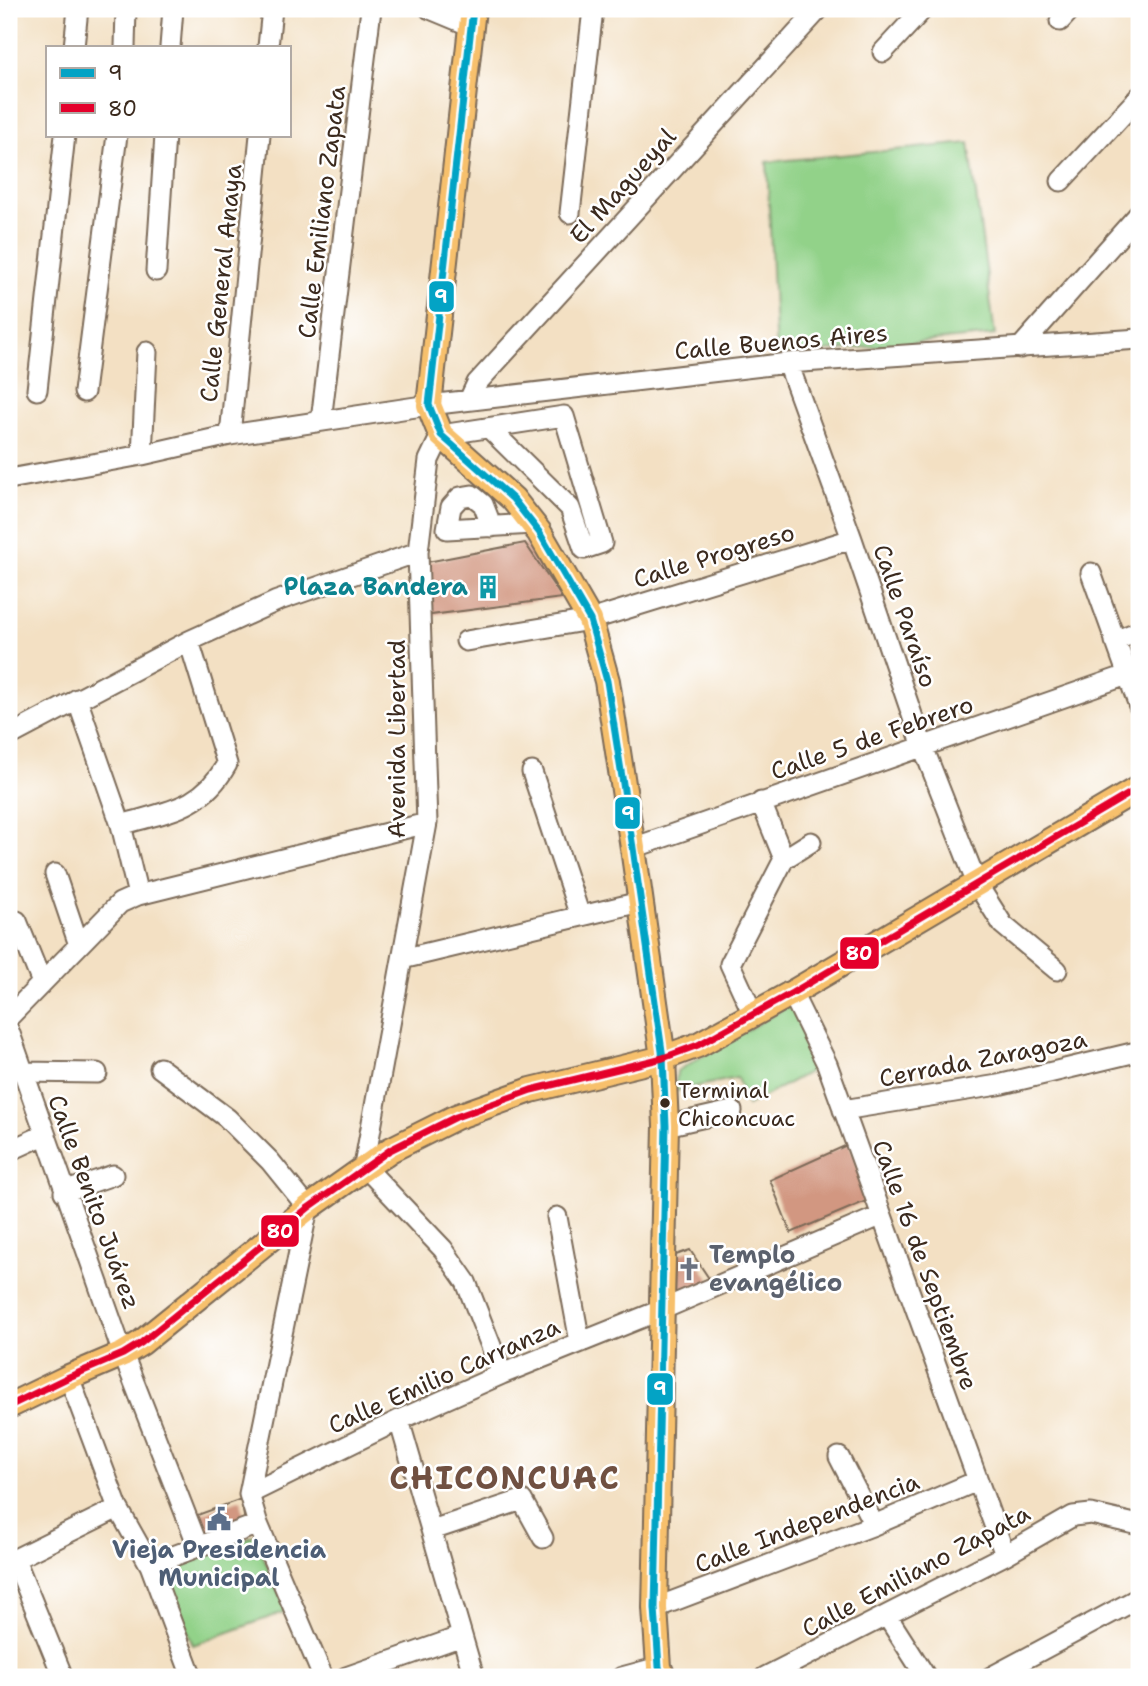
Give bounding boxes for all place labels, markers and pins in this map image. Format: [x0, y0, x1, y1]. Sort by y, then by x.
place label: Plaza Bandera [284, 571, 469, 603]
building icon: Plaza Bandera [474, 573, 502, 601]
place label: Terminal Chiconcuac [678, 1076, 795, 1133]
marker: Terminal Chiconcuac [658, 1096, 672, 1110]
place label: Templo evangélico [709, 1239, 842, 1299]
church icon: Templo evangélico [675, 1255, 703, 1283]
public building icon: Vieja Presidencia Municipal [205, 1505, 233, 1533]
place label: Vieja Presidencia Municipal [112, 1534, 327, 1594]

